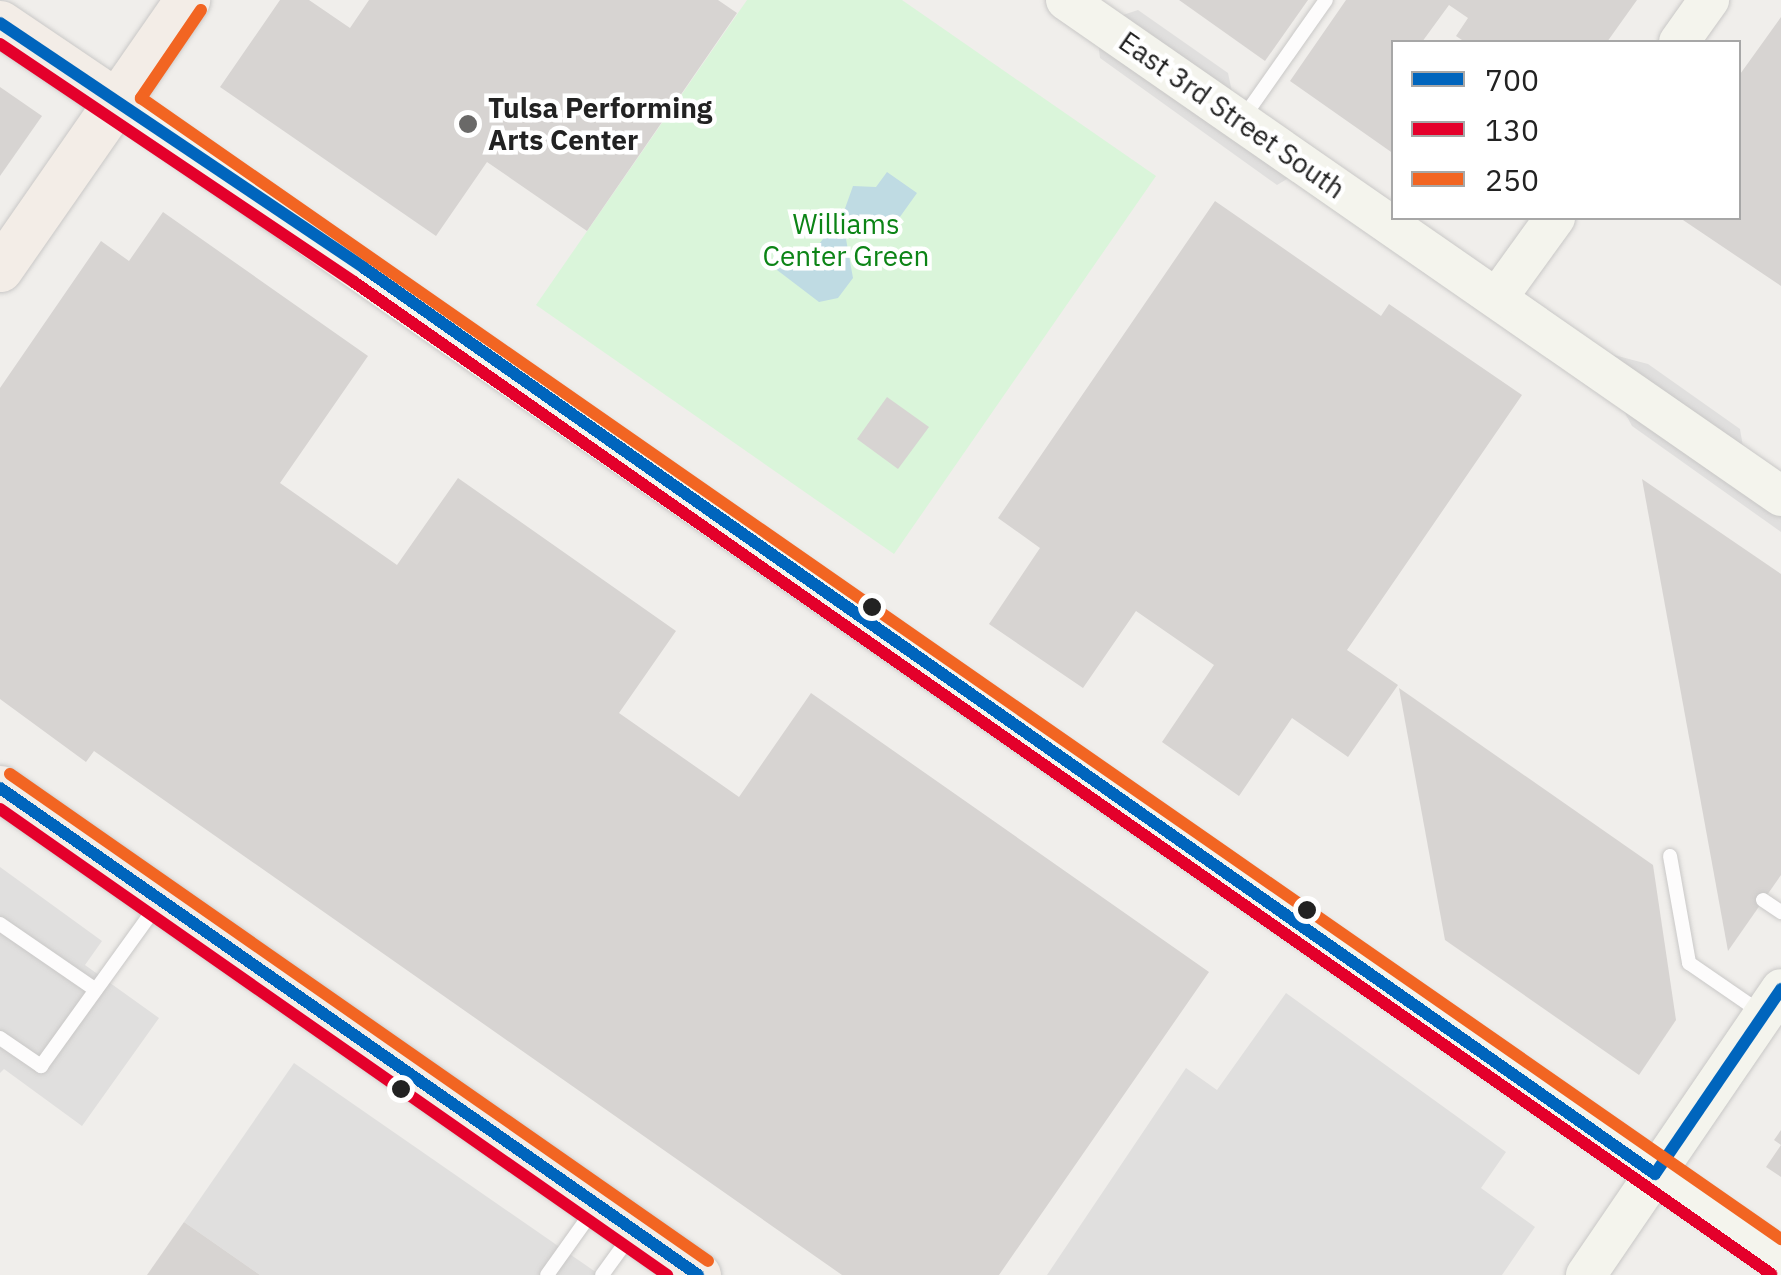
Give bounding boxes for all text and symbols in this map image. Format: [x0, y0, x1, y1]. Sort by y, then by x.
street label: East 3rd Street South [1113, 24, 1351, 206]
legend [1391, 40, 1741, 220]
text: 700 [1485, 60, 1539, 99]
place label: Tulsa Performing Arts Center [488, 91, 712, 157]
text: 130 [1485, 110, 1539, 149]
marker: Tulsa Performing Arts Center [457, 113, 479, 135]
text: 250 [1485, 160, 1539, 199]
park label: Williams Center Green [763, 207, 929, 273]
unlabelled marker [862, 597, 882, 617]
unlabelled marker [1297, 900, 1317, 920]
unlabelled marker [391, 1079, 411, 1099]

